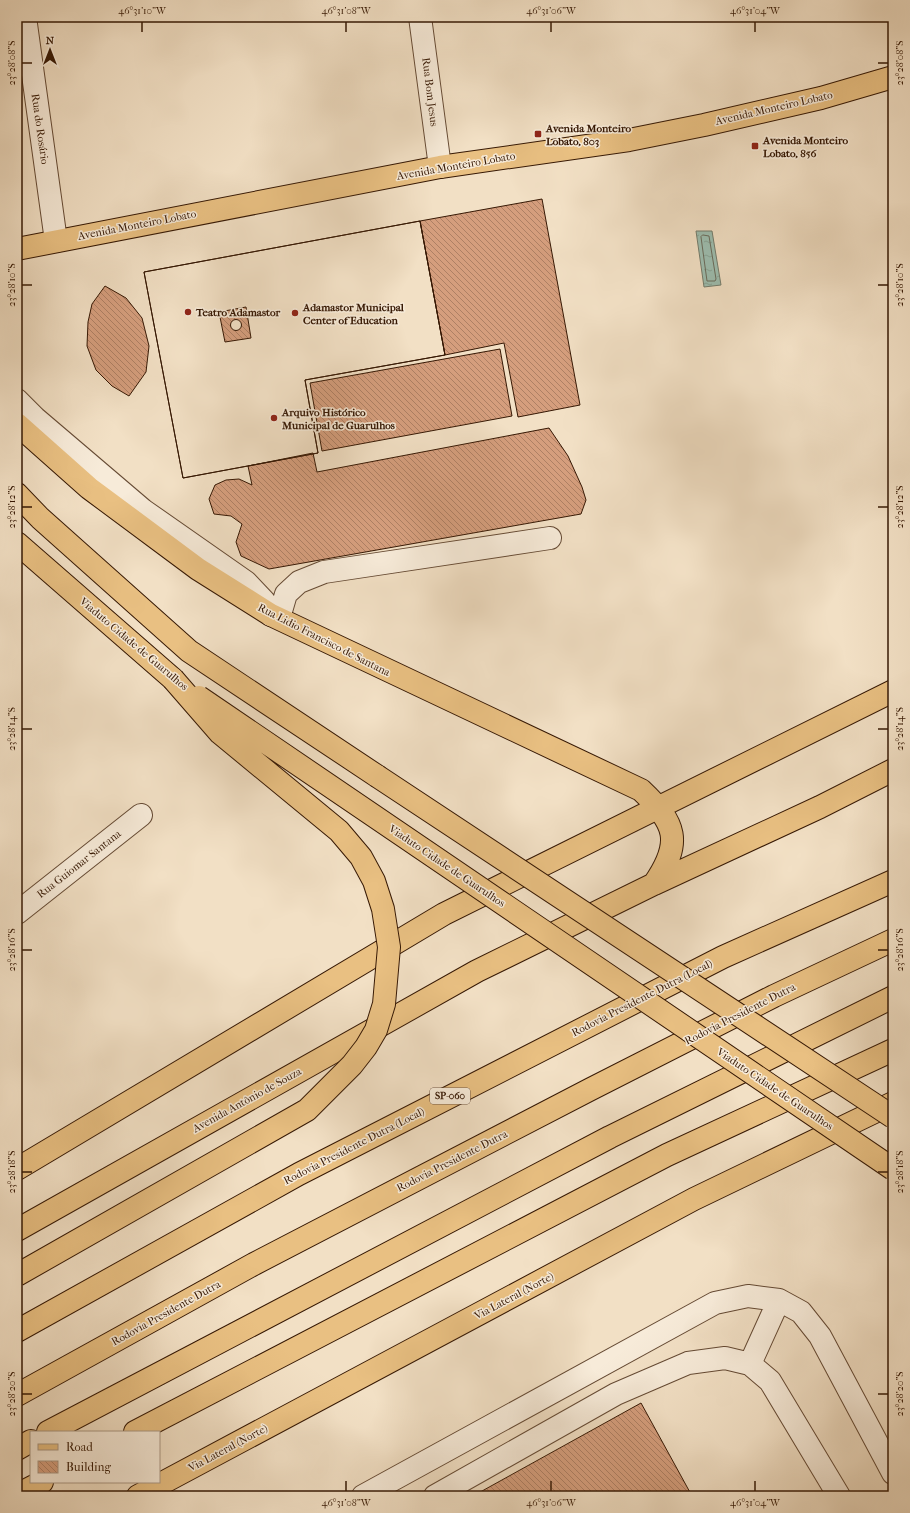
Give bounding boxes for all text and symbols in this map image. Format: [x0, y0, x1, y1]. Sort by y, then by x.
text: 46°31'10"W [118, 5, 167, 17]
text: 46°31'08"W [321, 5, 372, 17]
text: 46°31'06"W [526, 5, 577, 17]
text: 46°31'04"W [730, 5, 781, 17]
north arrow [30, 30, 70, 70]
text: N [46, 34, 55, 47]
text: 23°28'08"S [6, 41, 18, 85]
text: 23°28'08"S [894, 41, 906, 85]
street label: Rua Bom Jesus [419, 57, 441, 127]
street label: Avenida Monteiro Lobato [713, 88, 834, 128]
street label: Rua do Rosário [29, 93, 51, 166]
place label: Avenida Monteiro Lobato, 803 [545, 122, 632, 148]
marker: Avenida Monteiro Lobato, 803 [533, 129, 543, 139]
place label: Avenida Monteiro Lobato, 856 [762, 134, 849, 160]
marker: Avenida Monteiro Lobato, 856 [750, 141, 760, 151]
street label: Avenida Monteiro Lobato [395, 149, 517, 183]
street label: Avenida Monteiro Lobato [76, 207, 198, 243]
text: 23°28'10"S [6, 263, 18, 307]
text: 23°28'10"S [894, 263, 906, 307]
place label: Adamastor Municipal Center of Education [302, 301, 405, 327]
place label: Teatro Adamastor [195, 306, 280, 319]
marker: Teatro Adamastor [183, 307, 193, 317]
marker: Adamastor Municipal Center of Education [290, 308, 300, 318]
place label: Arquivo Histórico Municipal de Guarulhos [281, 406, 395, 432]
marker: Arquivo Histórico Municipal de Guarulhos [269, 413, 279, 423]
text: 23°28'12"S [6, 486, 18, 528]
text: 23°28'12"S [894, 486, 906, 528]
street label: Viaduto Cidade de Guarulhos [76, 594, 191, 693]
street label: Rua Lidio Francisco de Santana [256, 601, 393, 679]
text: 23°28'14"S [6, 707, 18, 751]
text: 23°28'14"S [894, 707, 906, 751]
street label: Viaduto Cidade de Guarulhos [386, 822, 508, 910]
street label: Rua Guiomar Santana [34, 827, 124, 901]
text: 23°28'16"S [6, 928, 18, 972]
text: 23°28'16"S [894, 928, 906, 972]
street label: Rodovia Presidente Dutra (Local) [569, 957, 715, 1039]
street label: Rodovia Presidente Dutra [682, 980, 798, 1048]
street label: Viaduto Cidade de Guarulhos [714, 1045, 836, 1133]
street label: Avenida Antônio de Souza [190, 1064, 304, 1136]
road number: SP-060 [430, 1088, 470, 1104]
street label: Rodovia Presidente Dutra (Local) [281, 1105, 427, 1187]
street label: Rodovia Presidente Dutra [394, 1127, 510, 1195]
text: 23°28'18"S [6, 1151, 18, 1193]
text: 23°28'18"S [894, 1151, 906, 1193]
street label: Via Lateral (Norte) [471, 1270, 556, 1323]
street label: Rodovia Presidente Dutra [109, 1277, 224, 1348]
text: 23°28'20"S [6, 1372, 18, 1416]
text: 23°28'20"S [894, 1372, 906, 1416]
street label: Via Lateral (Norte) [185, 1422, 270, 1475]
legend [30, 1431, 160, 1483]
text: Road [66, 1440, 93, 1454]
text: Building [66, 1460, 111, 1474]
text: 46°31'08"W [321, 1497, 372, 1509]
text: 46°31'06"W [526, 1497, 577, 1509]
text: 46°31'04"W [730, 1497, 781, 1509]

